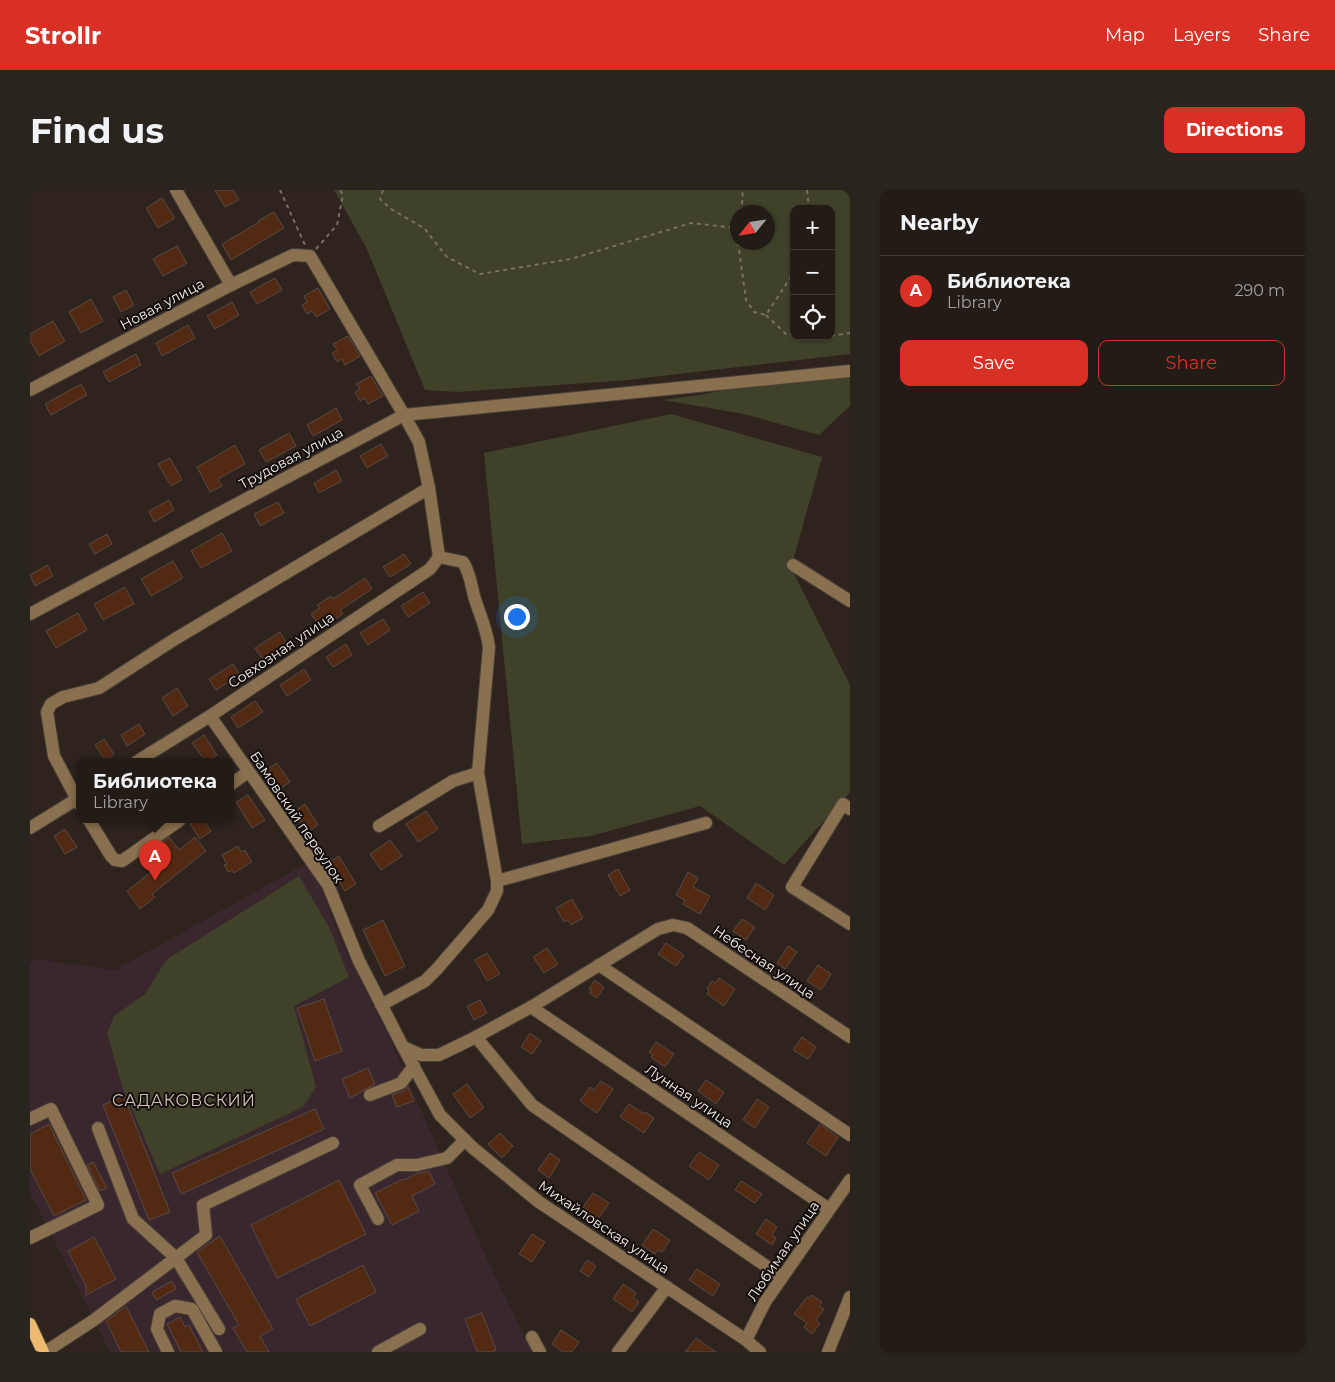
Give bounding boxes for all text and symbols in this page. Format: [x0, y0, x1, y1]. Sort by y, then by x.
text: Strollr [25, 21, 101, 50]
text: Map [1105, 24, 1145, 46]
text: Layers [1173, 24, 1230, 46]
text: Share [1258, 24, 1310, 46]
button: Directions [1164, 107, 1305, 153]
text: Find us [30, 109, 164, 152]
north arrow [730, 205, 775, 250]
map controls [790, 205, 835, 340]
button: + [790, 205, 835, 250]
text: Nearby [900, 210, 979, 235]
button: − [790, 250, 835, 295]
text: Библиотека [947, 270, 1071, 293]
street label: Новая улица [117, 274, 207, 334]
text: A [910, 281, 922, 300]
text: 290 m [1234, 281, 1285, 300]
text: Library [947, 293, 1002, 312]
button: locate [790, 295, 835, 340]
button: Save [900, 340, 1088, 386]
button: Share [1098, 340, 1285, 386]
street label: Трудовая улица [236, 423, 346, 493]
your location [504, 604, 530, 630]
street label: Совхозная улица [225, 608, 337, 692]
street label: Бамовский переулок [246, 748, 348, 886]
popup [76, 758, 234, 823]
text: Библиотека [93, 770, 217, 793]
text: Library [93, 793, 148, 812]
pin: A [139, 840, 171, 881]
street label: Небесная улица [709, 921, 819, 1003]
street label: Лунная улица [642, 1060, 736, 1132]
district label: САДАКОВСКИЙ [112, 1091, 256, 1110]
street label: Михайловская улица [535, 1176, 673, 1278]
street label: Любимая улица [743, 1197, 823, 1305]

